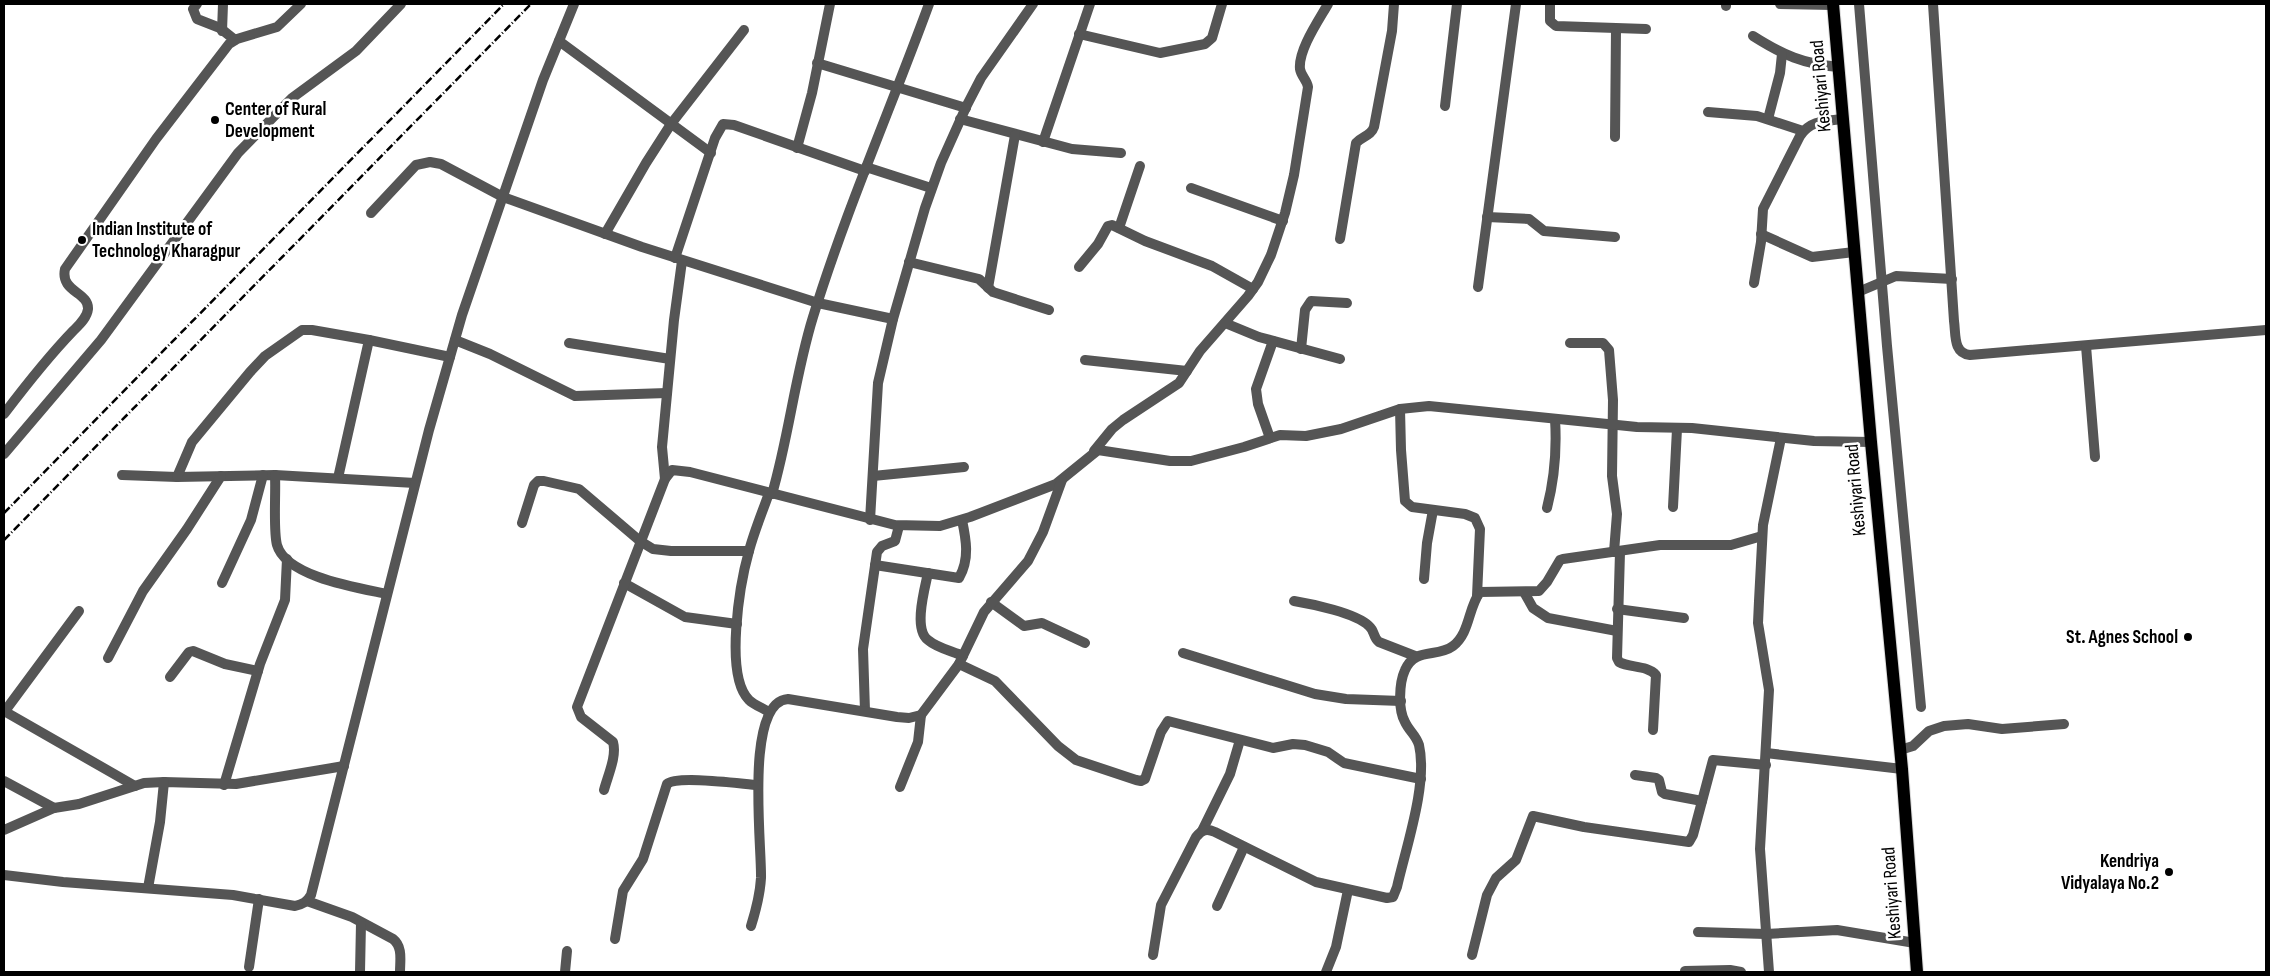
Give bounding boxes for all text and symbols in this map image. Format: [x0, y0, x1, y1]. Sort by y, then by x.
street label: Keshiyari Road [1806, 39, 1836, 133]
place label: Center of Rural Development [225, 98, 326, 143]
marker: Center of Rural Development [209, 114, 221, 126]
place label: Indian Institute of Technology Kharagpur [92, 218, 241, 263]
marker: Indian Institute of Technology Kharagpur [76, 234, 88, 246]
street label: Keshiyari Road [1841, 443, 1871, 537]
place label: St. Agnes School [2066, 626, 2178, 649]
marker: St. Agnes School [2182, 631, 2194, 643]
street label: Keshiyari Road [1877, 846, 1907, 940]
place label: Kendriya Vidyalaya No.2 [2061, 850, 2159, 895]
marker: Kendriya Vidyalaya No.2 [2163, 866, 2175, 878]

